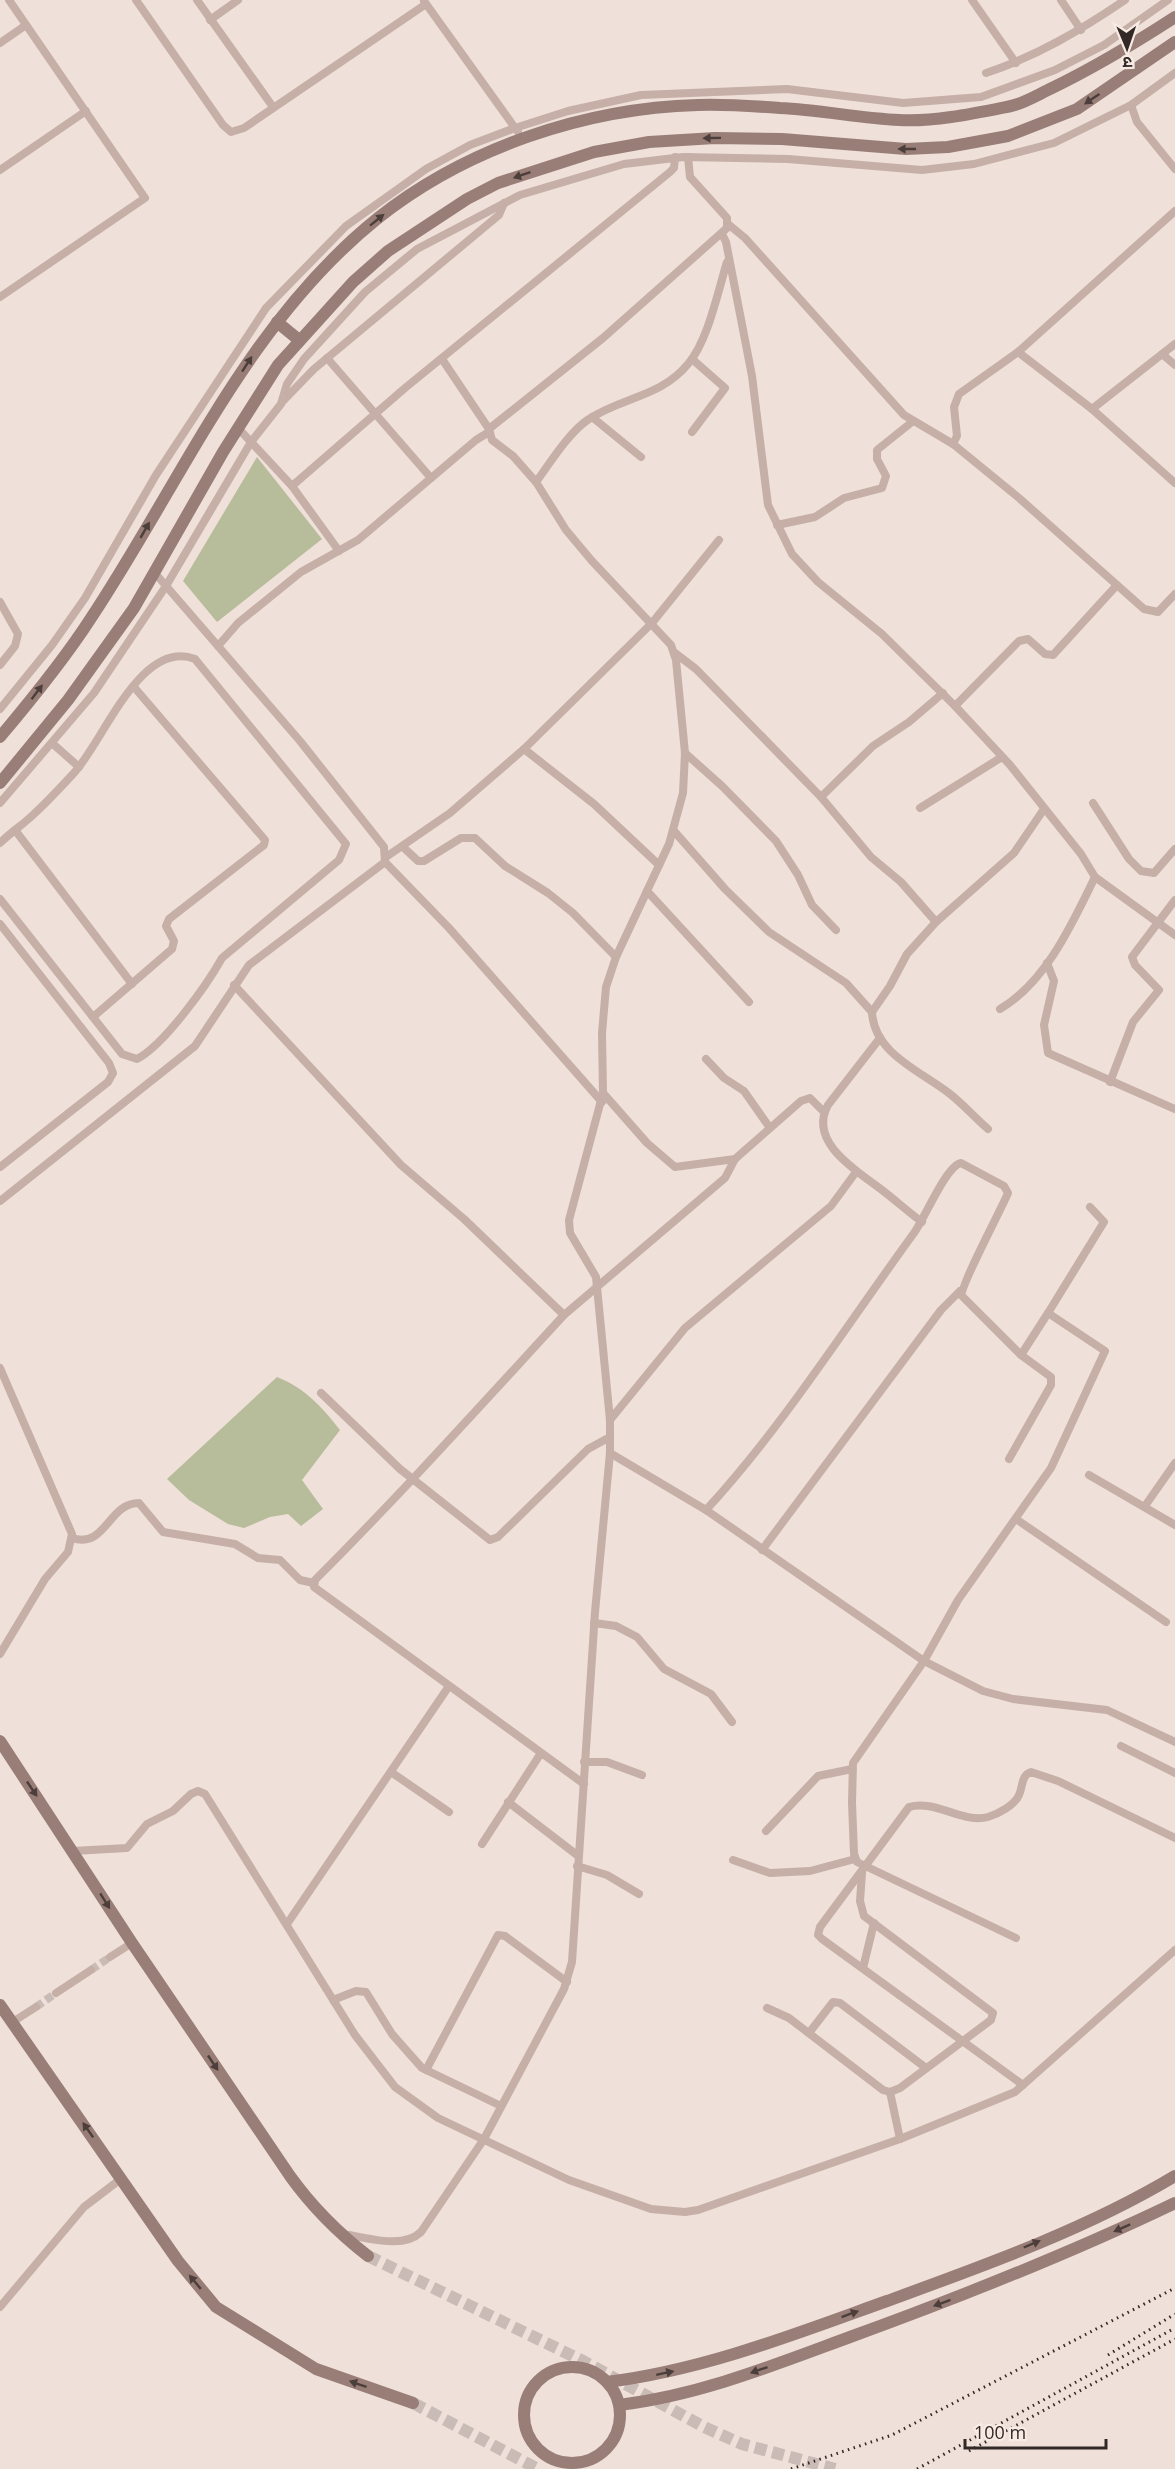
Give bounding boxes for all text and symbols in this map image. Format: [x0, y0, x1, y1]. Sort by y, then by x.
north arrow [1097, 18, 1157, 78]
text: उ [1122, 52, 1133, 74]
one-way arrow [1085, 93, 1101, 105]
one-way arrow [702, 133, 721, 143]
one-way arrow [897, 144, 916, 154]
one-way arrow [513, 170, 531, 180]
one-way arrow [369, 213, 385, 226]
one-way arrow [241, 356, 253, 372]
one-way arrow [139, 521, 149, 538]
one-way arrow [30, 684, 42, 699]
one-way arrow [26, 1781, 38, 1797]
one-way arrow [99, 1893, 110, 1909]
one-way arrow [207, 2054, 219, 2070]
one-way arrow [83, 2122, 94, 2138]
one-way arrow [1113, 2223, 1131, 2233]
one-way arrow [1024, 2239, 1042, 2249]
one-way arrow [188, 2274, 201, 2290]
one-way arrow [933, 2299, 951, 2309]
one-way arrow [842, 2308, 860, 2318]
one-way arrow [750, 2365, 768, 2375]
one-way arrow [656, 2368, 674, 2378]
one-way arrow [349, 2379, 367, 2389]
scale bar [965, 2412, 1106, 2450]
text: 100 m [974, 2420, 1026, 2444]

